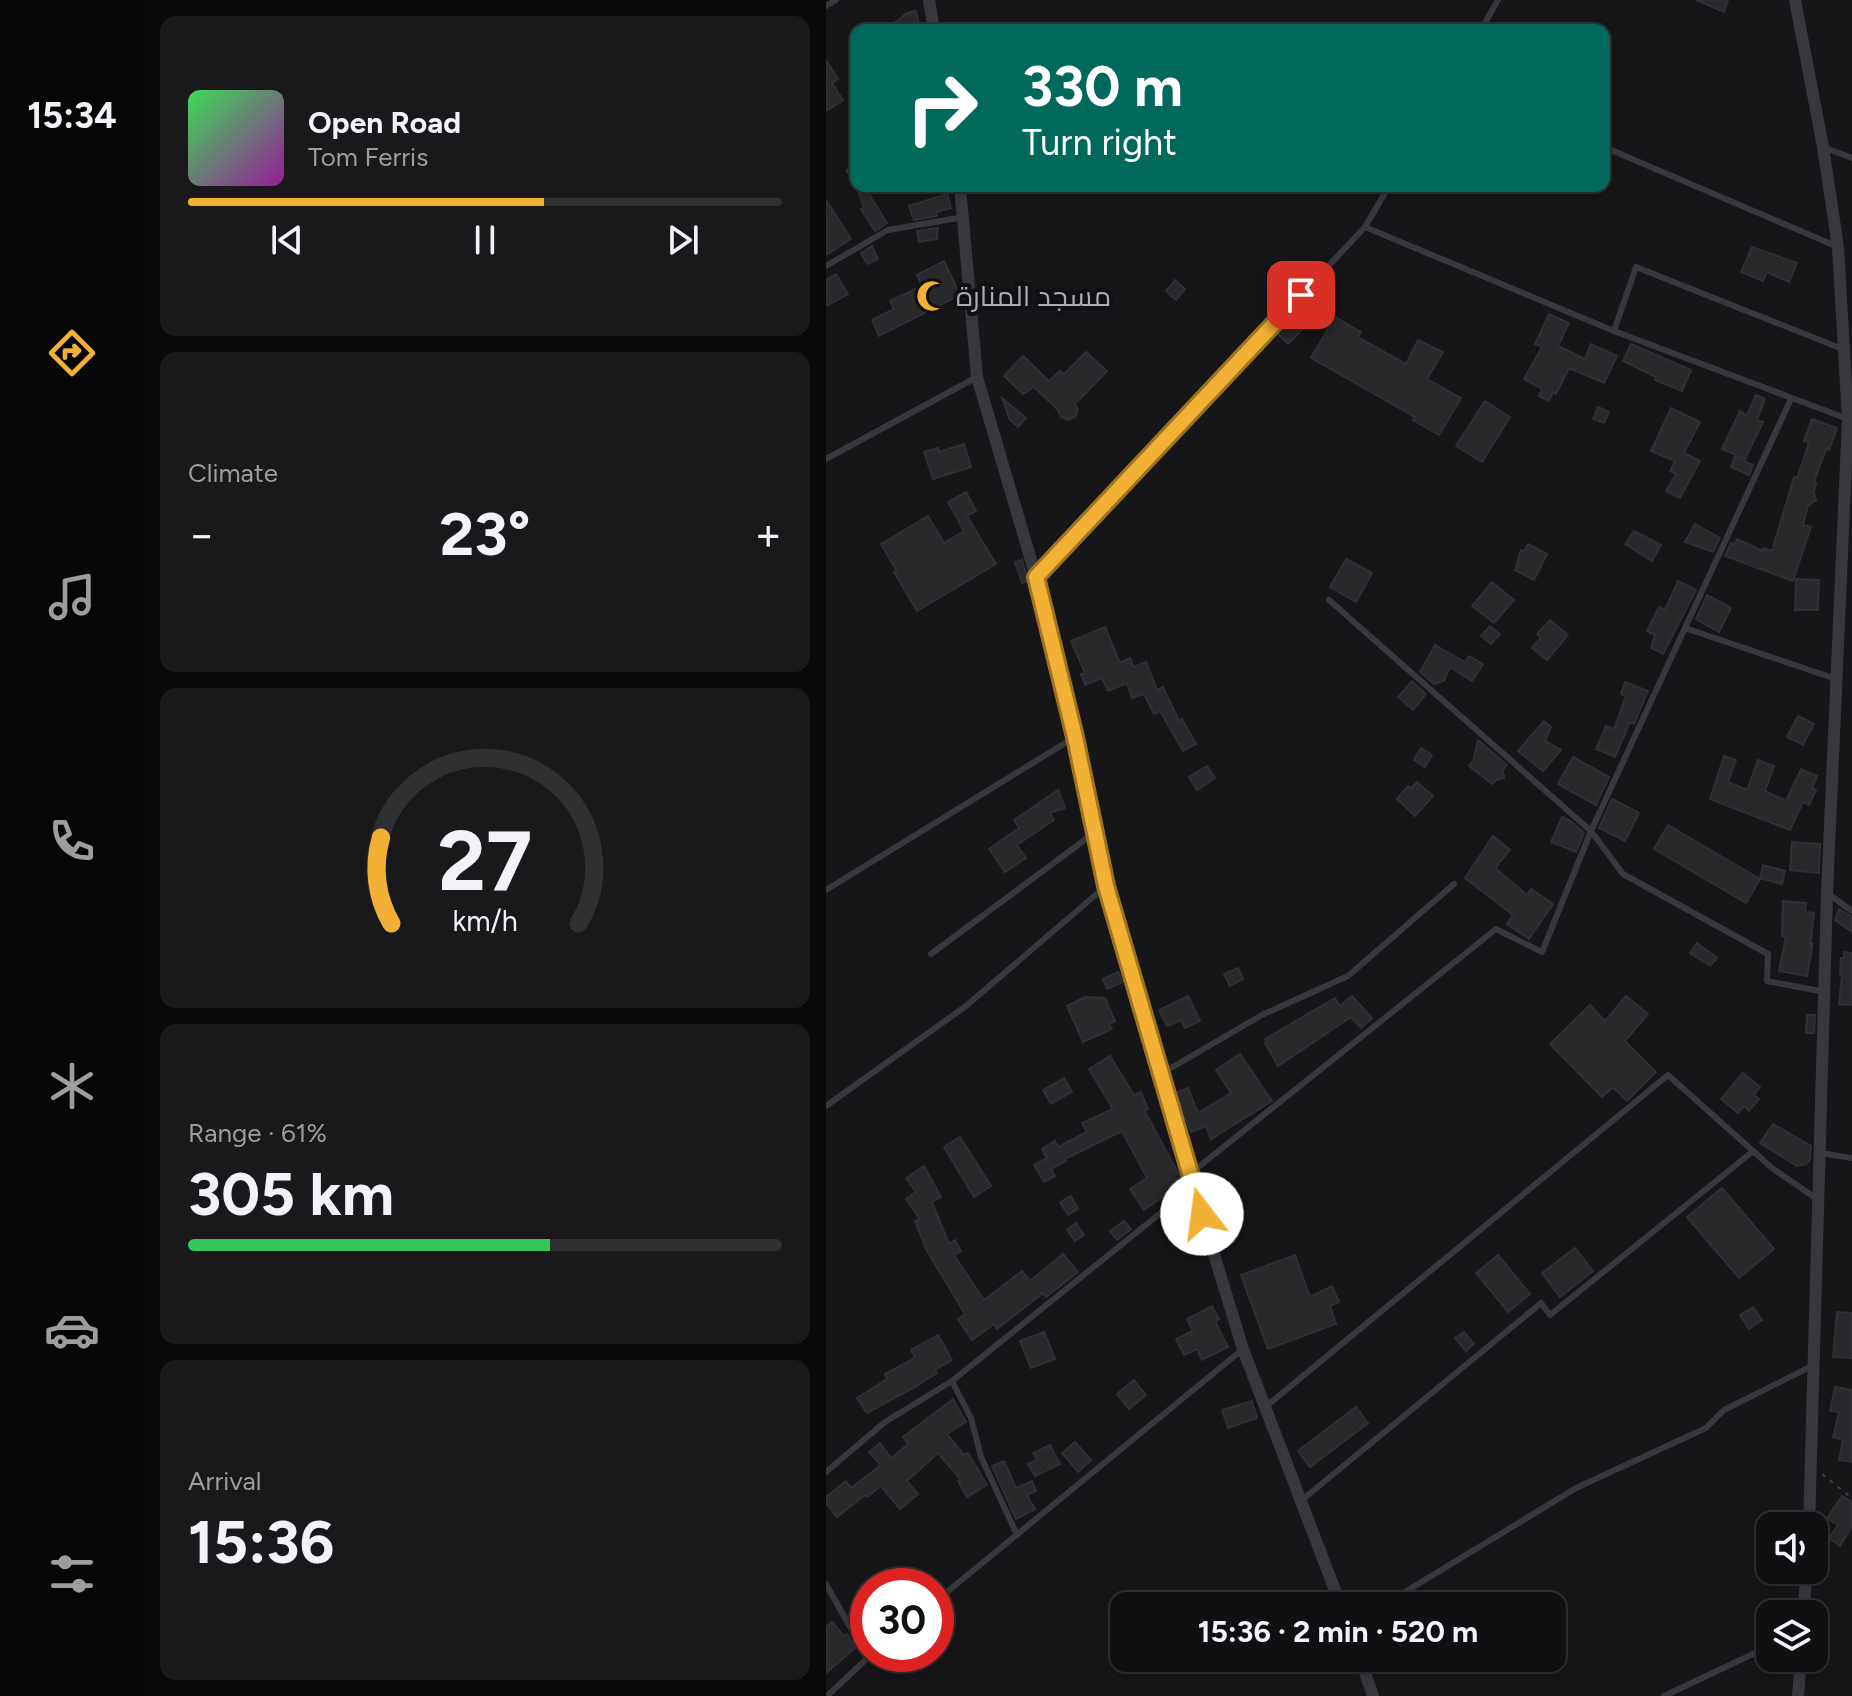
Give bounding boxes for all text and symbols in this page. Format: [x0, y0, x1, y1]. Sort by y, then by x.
text: 330 m [1022, 53, 1183, 120]
icon: right [890, 56, 994, 160]
text: 15:34 [27, 94, 117, 137]
text: Open Road [308, 104, 461, 141]
text: Turn right [1022, 121, 1177, 164]
text: Tom Ferris [308, 141, 428, 173]
icon: previous [265, 218, 309, 262]
icon: pause [463, 218, 507, 262]
icon: next [661, 218, 705, 262]
pin [1267, 261, 1335, 329]
icon: arrive [1279, 273, 1323, 317]
mosque icon: مسجد المنارة [915, 279, 949, 313]
place label: مسجد المنارة [956, 279, 1111, 313]
icon: directions [44, 325, 100, 381]
text: Climate [188, 457, 278, 489]
text: 23° [440, 498, 530, 570]
text: − [188, 508, 215, 561]
text: + [755, 508, 782, 561]
icon: music [44, 569, 100, 625]
text: 27 [438, 811, 532, 911]
icon: phone [44, 813, 100, 869]
text: km/h [452, 904, 518, 938]
icon: climate [44, 1058, 100, 1114]
text: Range · 61% [188, 1117, 327, 1149]
text: 305 km [188, 1158, 394, 1230]
position arrow [1160, 1172, 1244, 1256]
icon: car [44, 1302, 100, 1358]
text: Arrival [188, 1465, 261, 1497]
text: 15:36 [188, 1506, 334, 1578]
map controls [1756, 1512, 1828, 1672]
button: sound [1756, 1512, 1828, 1584]
icon: filters [44, 1546, 100, 1602]
speed limit sign: 30 [850, 1568, 954, 1672]
button: layers [1756, 1600, 1828, 1672]
text: 15:36 · 2 min · 520 m [1198, 1613, 1478, 1650]

